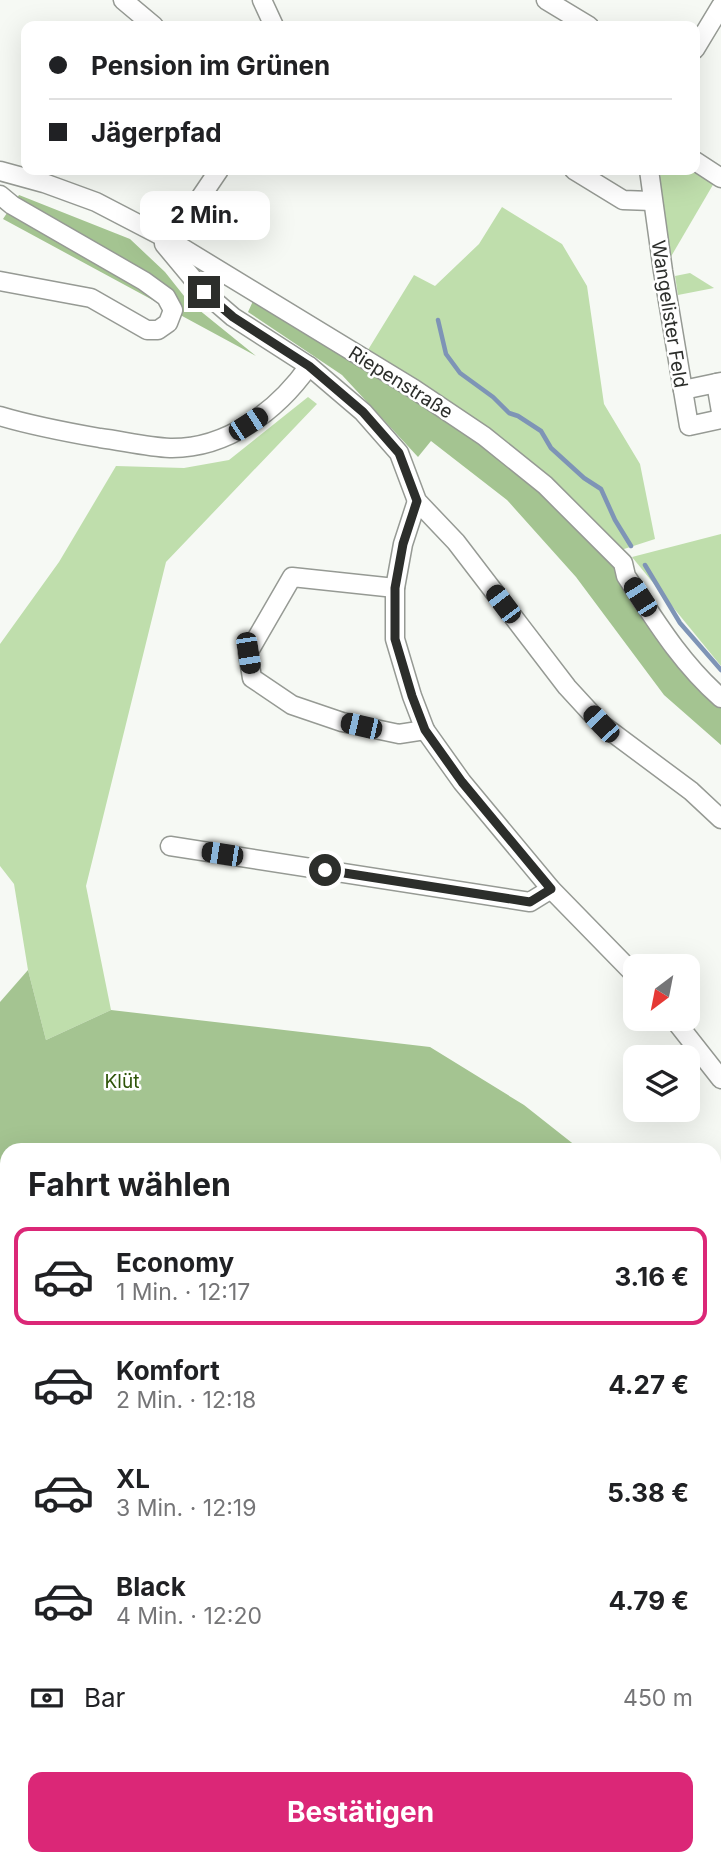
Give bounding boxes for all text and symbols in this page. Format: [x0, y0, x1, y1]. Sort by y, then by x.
text: Pension im Grünen [91, 50, 330, 81]
text: Jägerpfad [91, 117, 222, 148]
callout: 2 Min. [139, 190, 269, 240]
text: 2 Min. [170, 201, 240, 229]
street label: Wangelister Feld [646, 239, 693, 389]
route end [188, 276, 220, 308]
street label: Riepenstraße [344, 341, 457, 424]
car [225, 404, 272, 444]
car [620, 574, 661, 620]
car [482, 581, 525, 627]
car [235, 631, 262, 675]
car [579, 701, 624, 747]
car [339, 711, 384, 741]
car [200, 840, 245, 868]
route start [309, 854, 341, 886]
north arrow [623, 954, 700, 1031]
map controls [623, 954, 700, 1122]
button: layers [623, 1045, 700, 1122]
park label: Klüt [105, 1070, 139, 1093]
text: Fahrt wählen [28, 1165, 231, 1204]
icon: car [32, 1245, 95, 1308]
text: Economy [116, 1247, 234, 1278]
text: 3.16 € [614, 1261, 689, 1292]
text: 1 Min. · 12:17 [116, 1278, 250, 1306]
icon: car [32, 1353, 95, 1416]
text: Komfort [116, 1355, 220, 1386]
text: 4.27 € [608, 1369, 689, 1400]
text: 2 Min. · 12:18 [116, 1386, 256, 1414]
icon: car [32, 1461, 95, 1524]
text: XL [116, 1463, 150, 1494]
text: 5.38 € [607, 1477, 689, 1508]
text: 3 Min. · 12:19 [116, 1494, 256, 1522]
icon: car [32, 1569, 95, 1632]
text: Black [116, 1571, 186, 1602]
text: 4.79 € [609, 1585, 689, 1616]
text: 4 Min. · 12:20 [116, 1602, 262, 1630]
icon: cash [28, 1679, 66, 1717]
text: Bar [84, 1682, 125, 1713]
text: 450 m [623, 1684, 693, 1712]
button: Bestätigen [28, 1772, 693, 1852]

